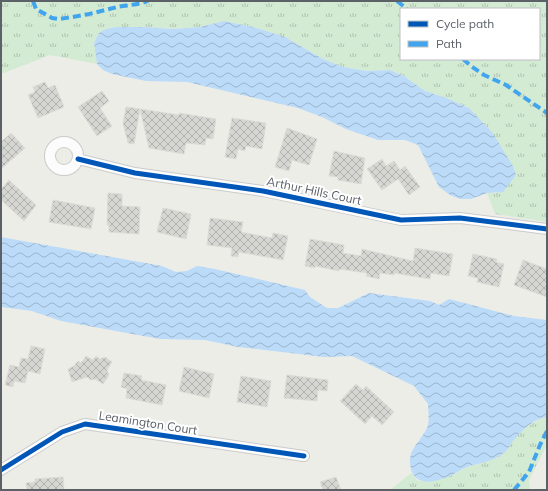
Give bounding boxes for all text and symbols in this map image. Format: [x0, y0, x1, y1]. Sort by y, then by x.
legend [400, 8, 540, 60]
text: Cycle path [436, 16, 494, 31]
text: Path [436, 36, 462, 51]
street label: Arthur Hills Court [265, 173, 363, 208]
street label: Leamington Court [98, 407, 198, 438]

